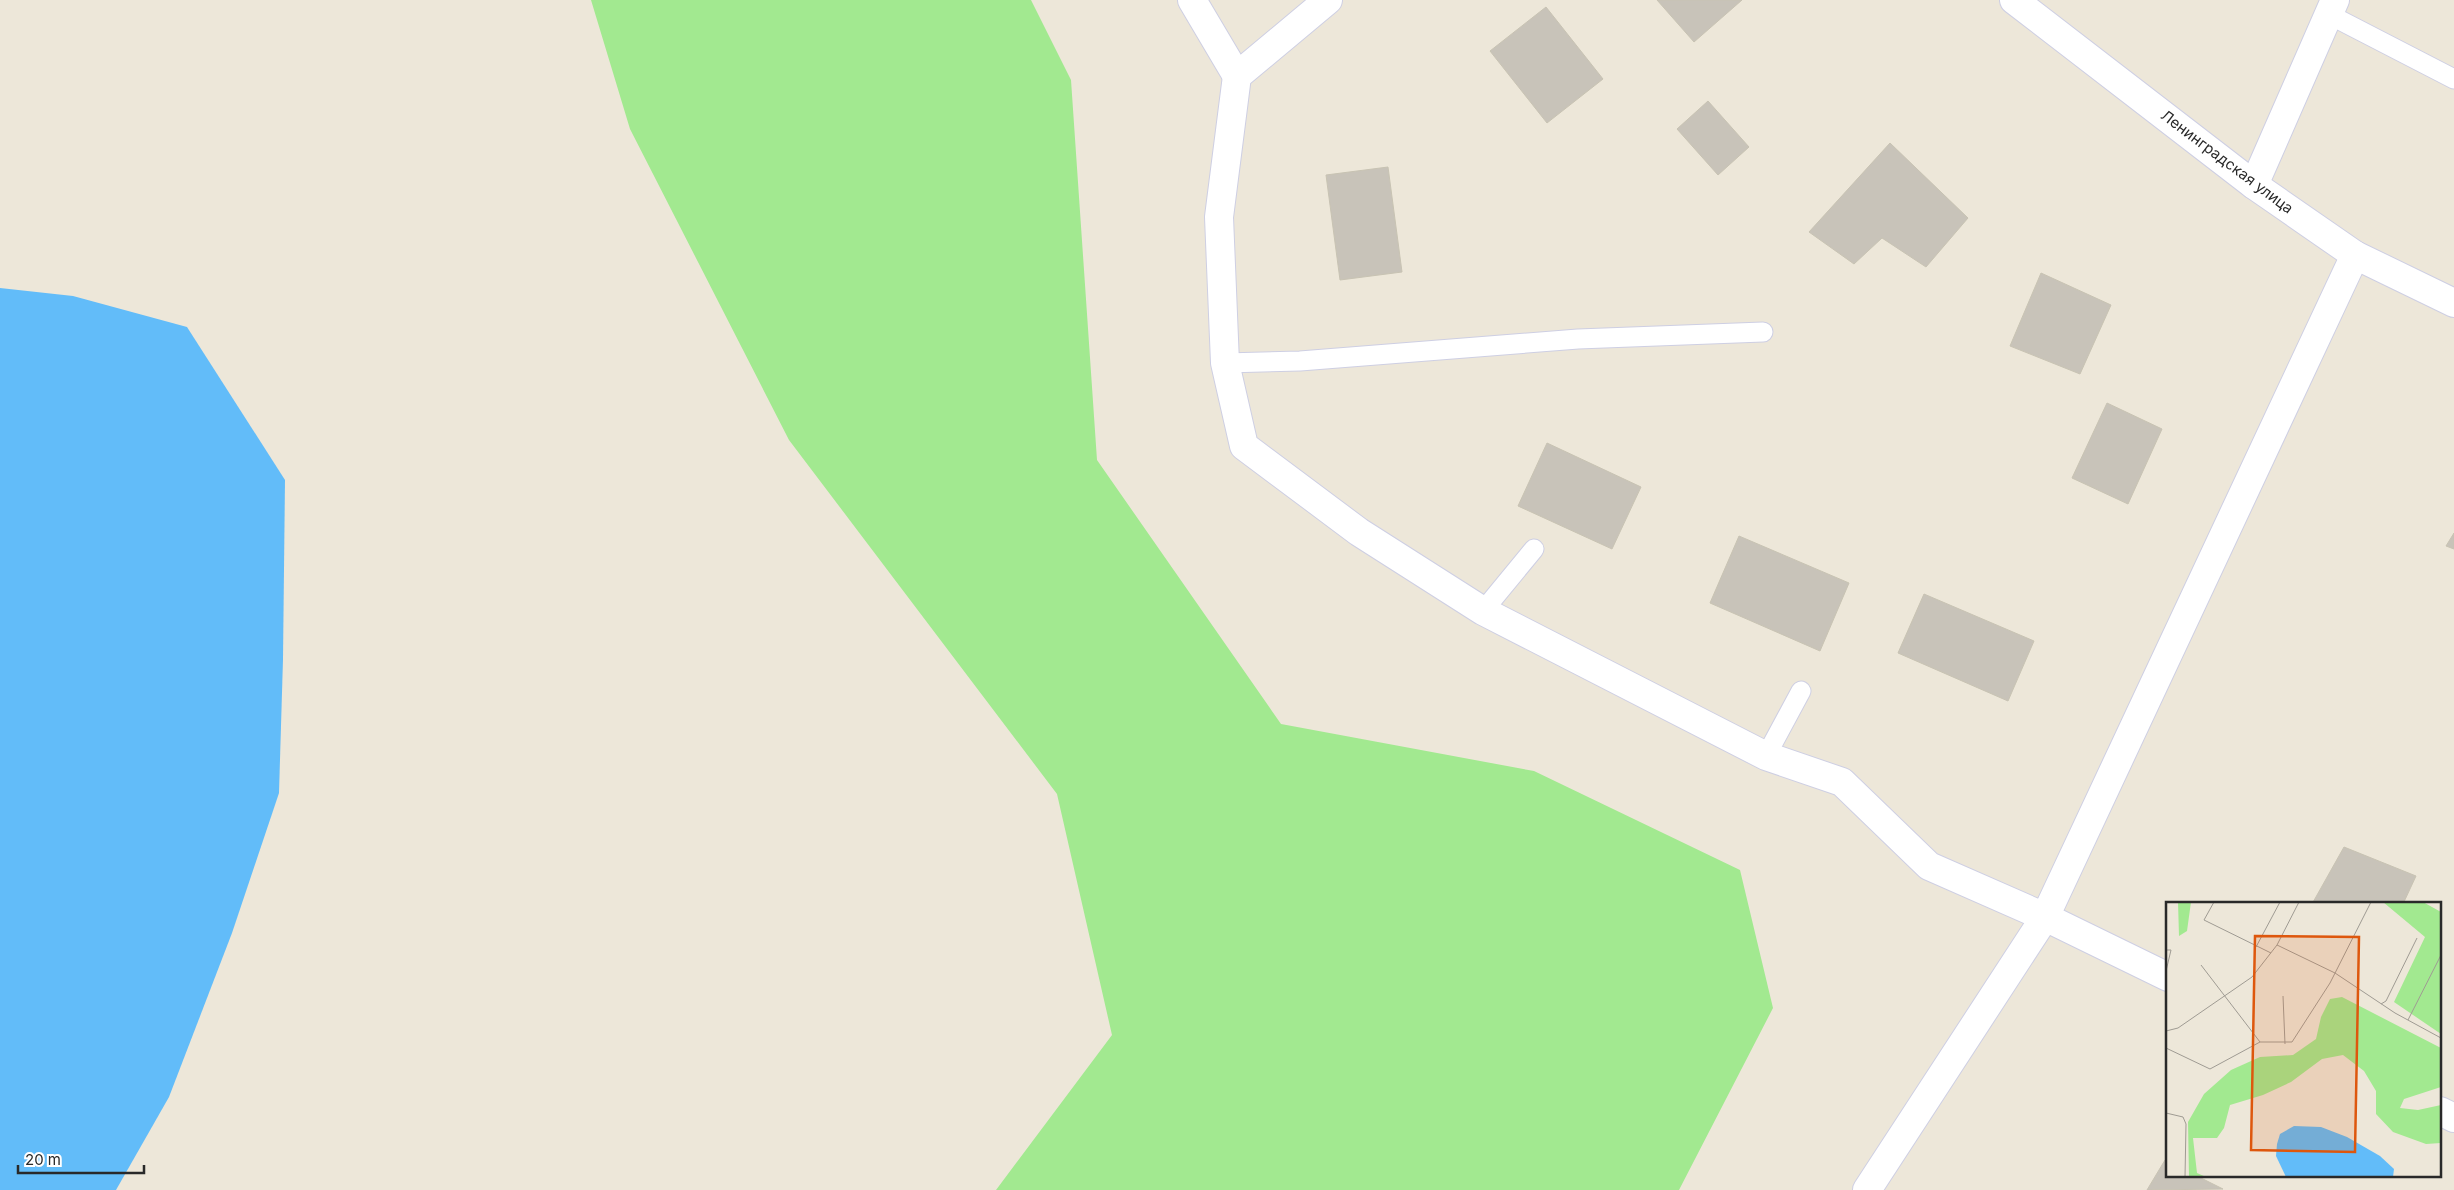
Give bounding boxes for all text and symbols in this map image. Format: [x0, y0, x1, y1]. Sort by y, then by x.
street label: Ленинградская улица [2157, 106, 2297, 218]
inset map [2166, 902, 2442, 1178]
scale bar [18, 1142, 144, 1174]
text: 20 m [25, 1150, 61, 1169]

